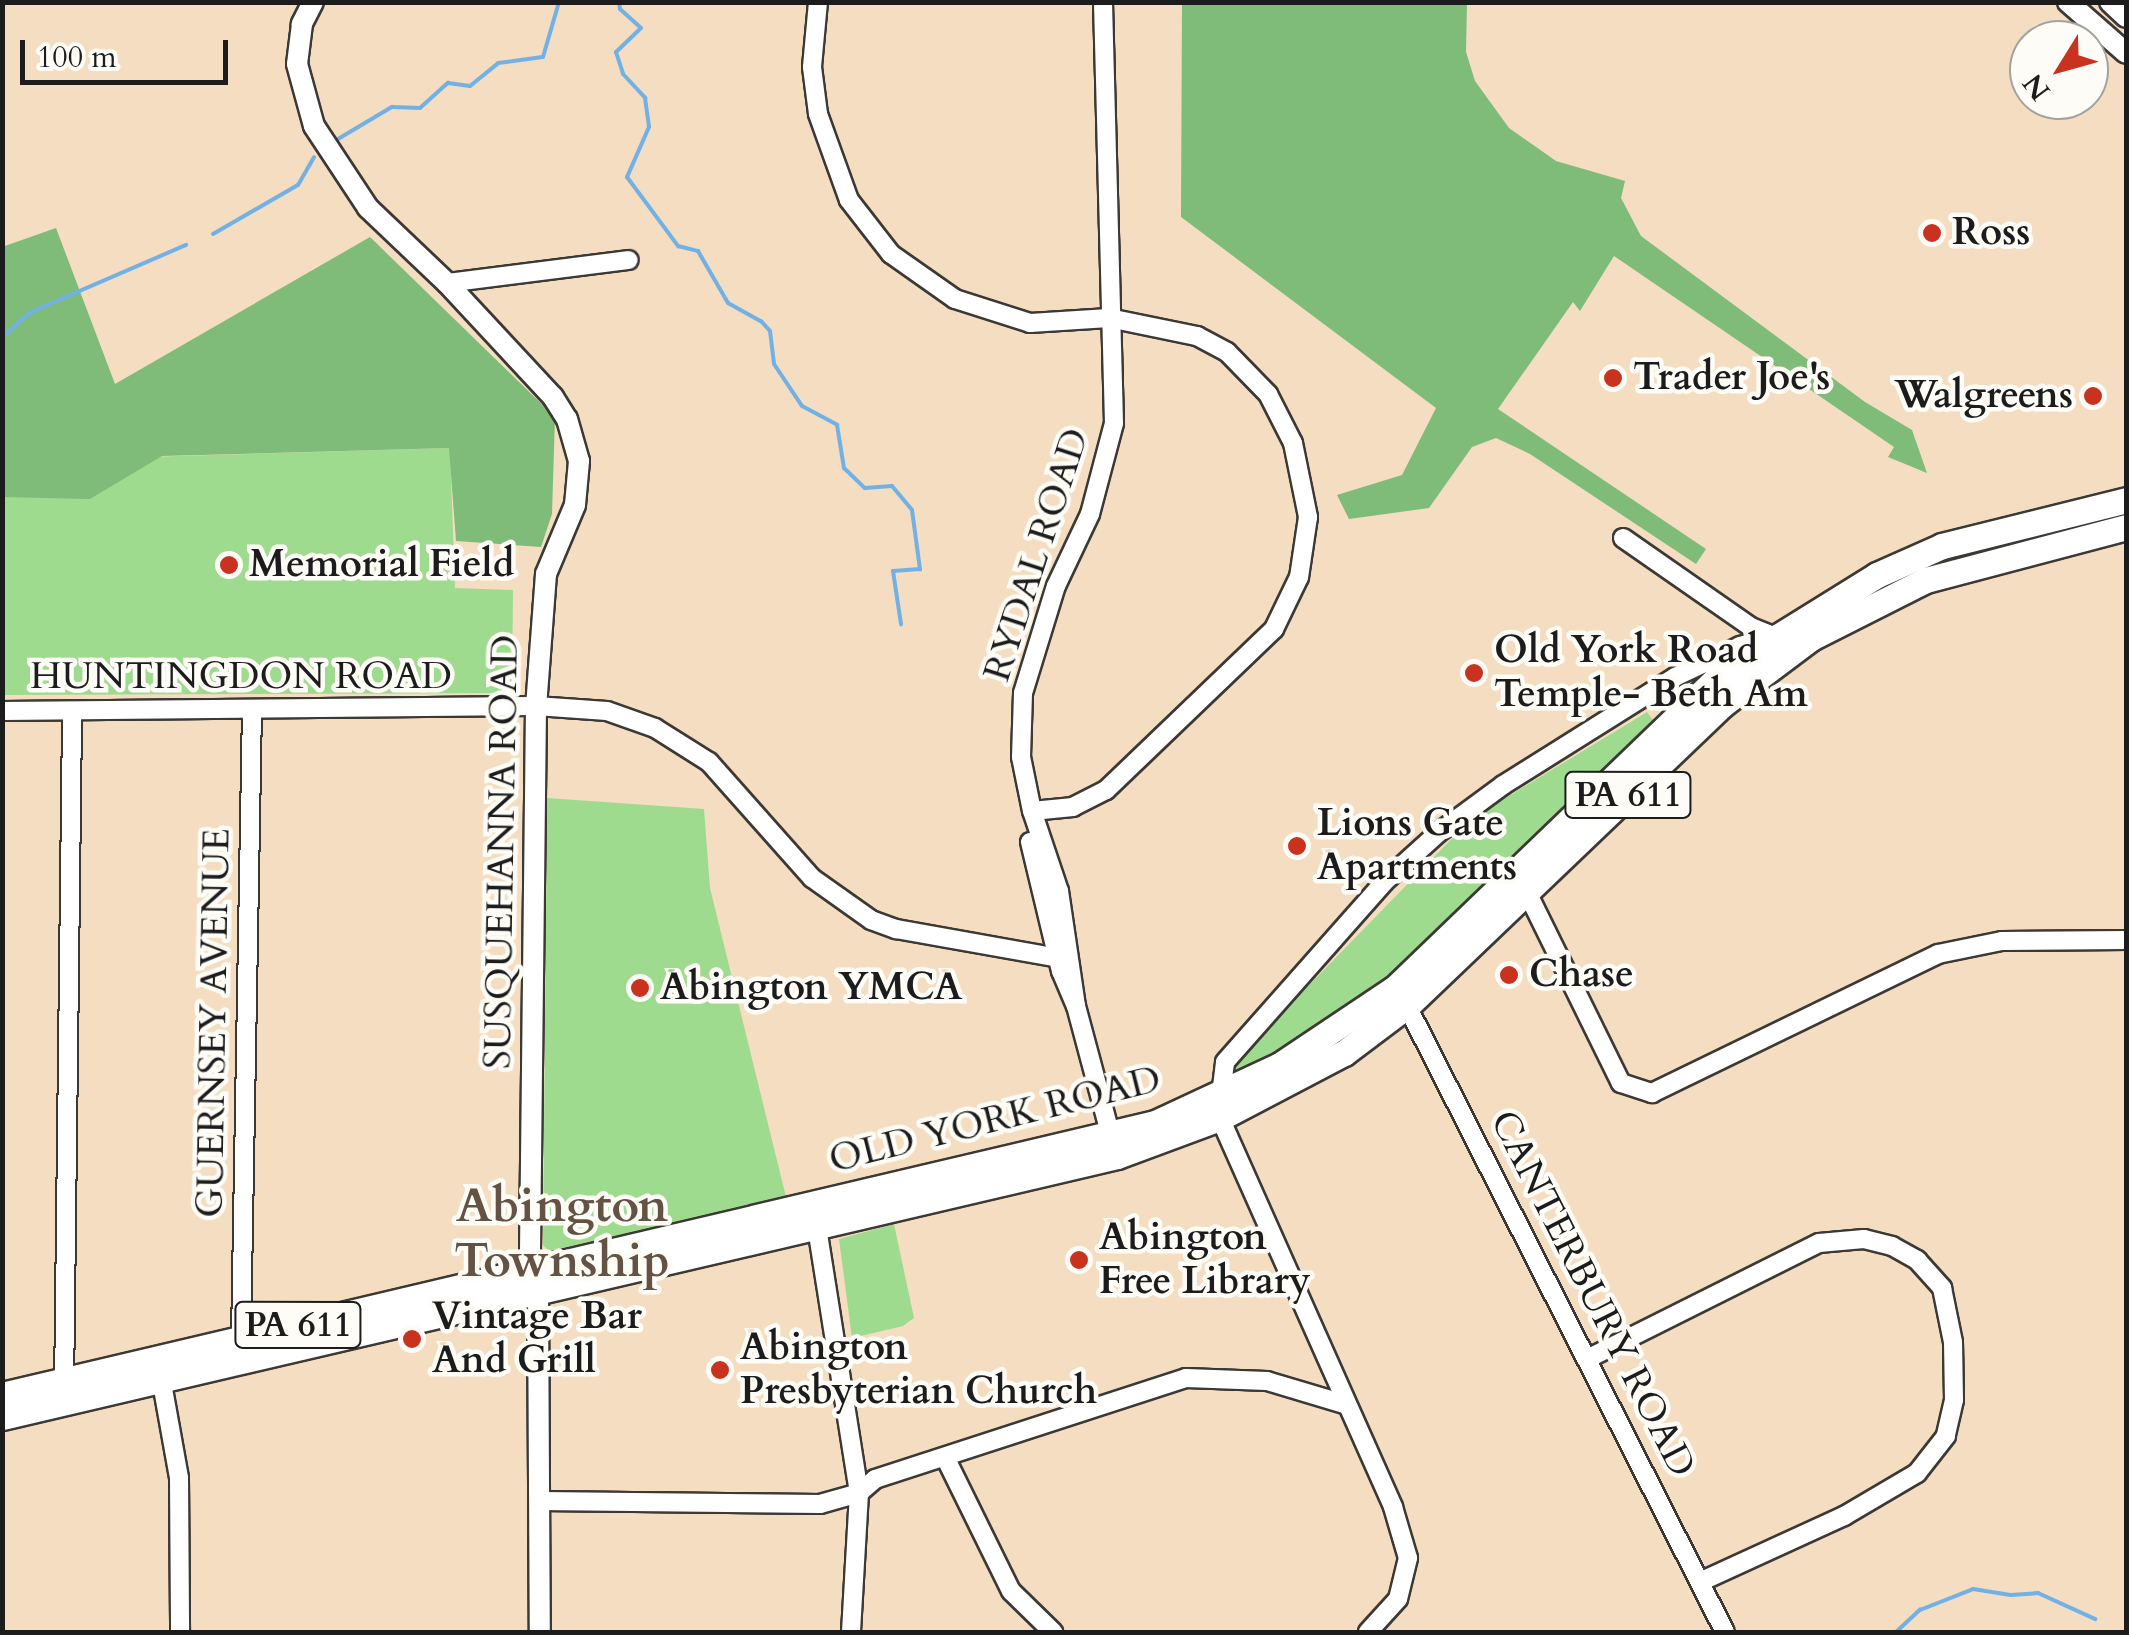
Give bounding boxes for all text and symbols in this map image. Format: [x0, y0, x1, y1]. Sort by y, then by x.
scale bar [25, 20, 232, 82]
north arrow [2009, 20, 2109, 120]
text: 100 m [37, 37, 117, 78]
text: N [2014, 66, 2059, 108]
place label: Ross [1952, 210, 2030, 256]
marker: Ross [1921, 222, 1943, 244]
place label: Trader Joe's [1633, 355, 1830, 401]
marker: Trader Joe's [1602, 367, 1624, 389]
place label: Walgreens [1894, 373, 2073, 419]
marker: Walgreens [2082, 385, 2104, 407]
street label: RYDAL ROAD [975, 423, 1099, 687]
place label: Memorial Field [249, 542, 514, 588]
marker: Memorial Field [218, 554, 240, 576]
place label: Old York Road Temple- Beth Am [1494, 628, 1808, 718]
street label: SUSQUEHANNA ROAD [475, 634, 529, 1070]
street label: HUNTINGDON ROAD [30, 654, 452, 700]
marker: Old York Road Temple- Beth Am [1463, 662, 1485, 684]
road number: PA 611 [1563, 765, 1693, 825]
place label: Lions Gate Apartments [1317, 801, 1517, 891]
street label: GUERNSEY AVENUE [188, 828, 240, 1218]
marker: Lions Gate Apartments [1286, 835, 1308, 857]
place label: Chase [1529, 952, 1634, 998]
marker: Chase [1498, 964, 1520, 986]
place label: Abington YMCA [660, 965, 962, 1011]
marker: Abington YMCA [629, 977, 651, 999]
street label: OLD YORK ROAD [825, 1057, 1165, 1183]
street label: CANTERBURY ROAD [1480, 1103, 1704, 1485]
district label: Abington Township [454, 1176, 670, 1289]
place label: Abington Free Library [1099, 1215, 1311, 1304]
marker: Abington Free Library [1068, 1249, 1090, 1271]
place label: Vintage Bar And Grill [432, 1294, 642, 1384]
road number: PA 611 [233, 1295, 363, 1355]
place label: Abington Presbyterian Church [740, 1325, 1097, 1415]
marker: Vintage Bar And Grill [401, 1328, 423, 1350]
marker: Abington Presbyterian Church [709, 1359, 731, 1381]

